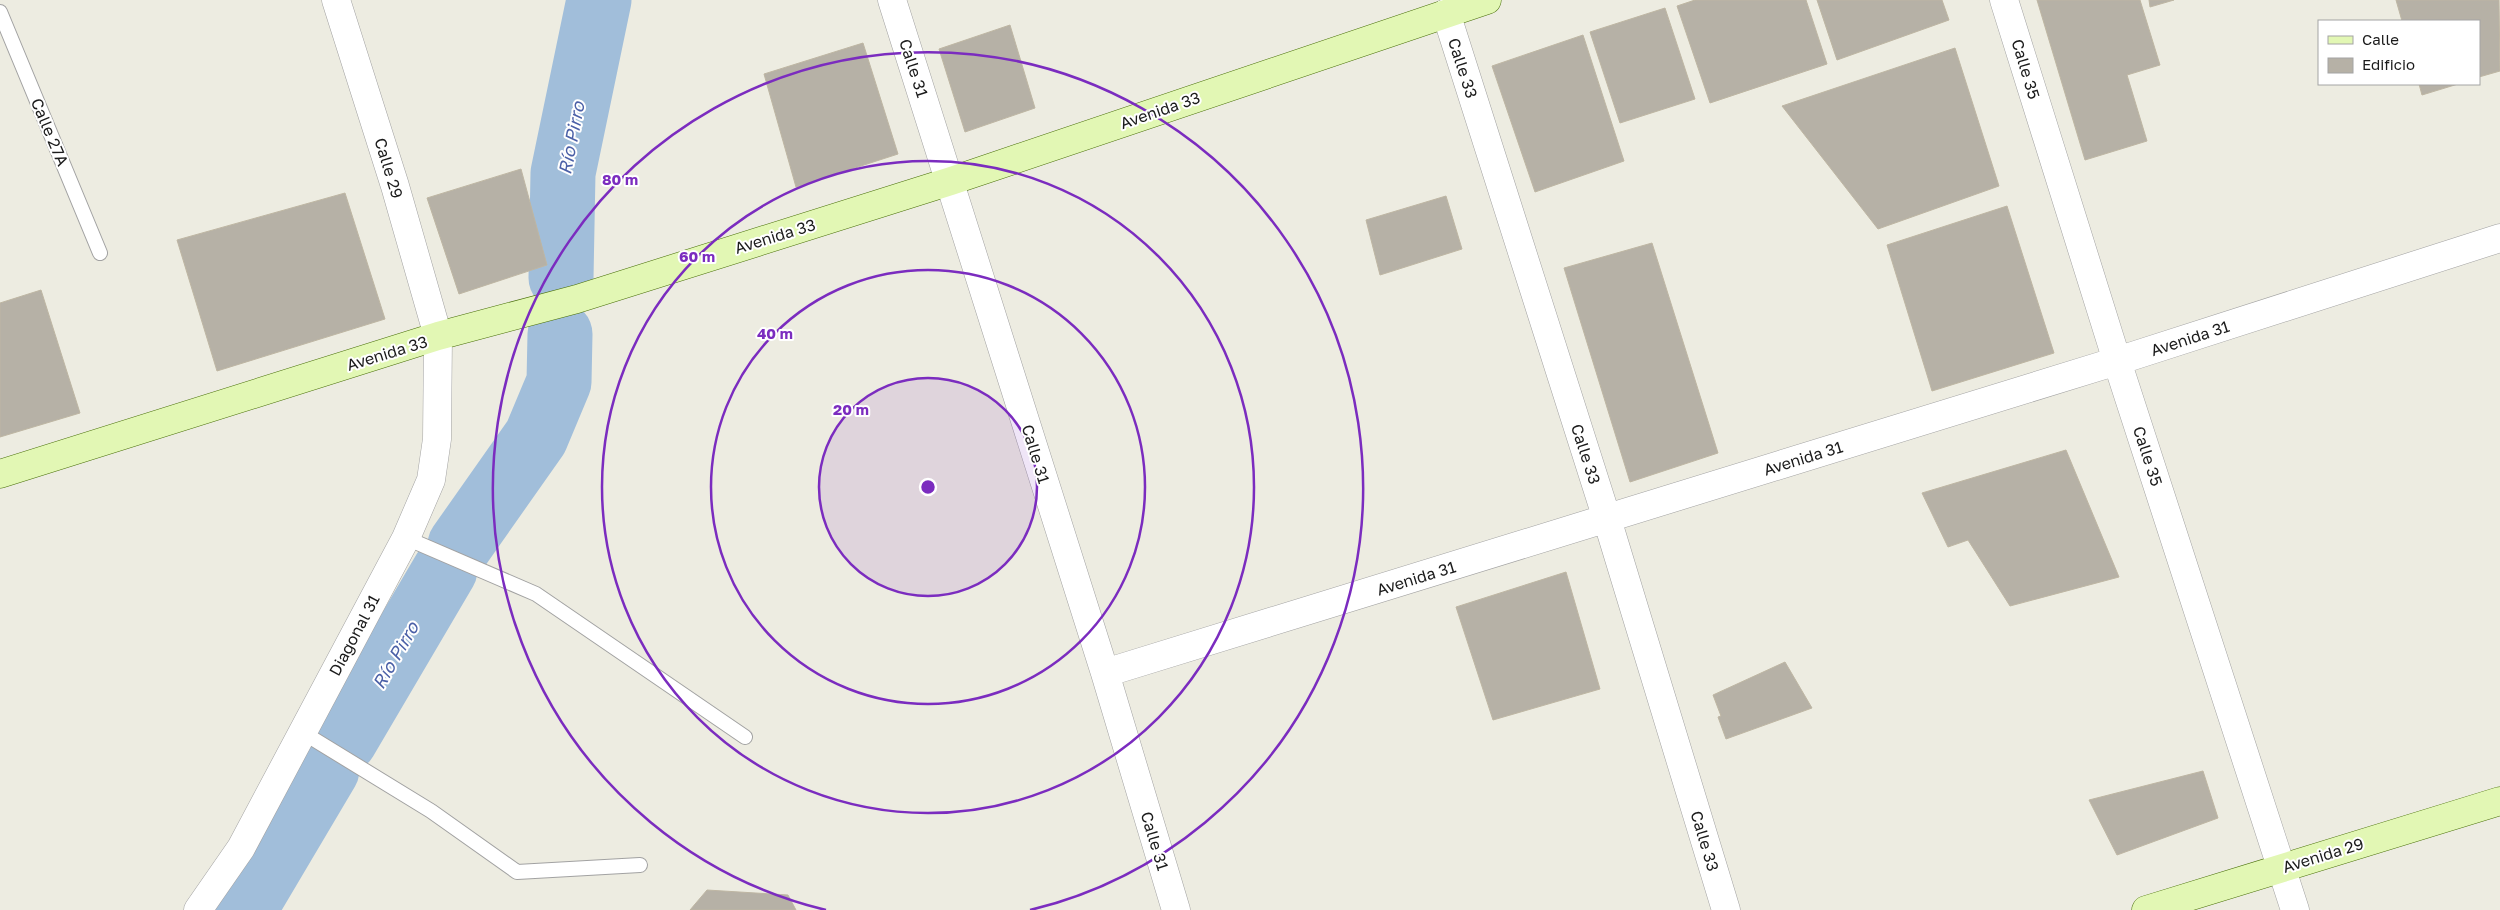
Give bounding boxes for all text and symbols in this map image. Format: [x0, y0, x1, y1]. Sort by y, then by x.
legend [2318, 20, 2480, 85]
text: Calle [2362, 30, 2399, 48]
street label: Calle 33 [1444, 35, 1482, 101]
street label: Calle 31 [895, 36, 933, 100]
street label: Calle 35 [2007, 36, 2045, 102]
text: Edificio [2362, 55, 2415, 73]
street label: Avenida 33 [1117, 87, 1203, 133]
street label: Calle 27A [27, 95, 73, 169]
water label: Río Pirro [553, 99, 589, 176]
street label: Calle 29 [370, 135, 408, 201]
text: 80 m [602, 170, 638, 188]
street label: Avenida 33 [732, 214, 818, 258]
text: 60 m [679, 247, 715, 265]
street label: Avenida 31 [2148, 316, 2232, 360]
text: 40 m [757, 324, 793, 342]
street label: Avenida 33 [344, 331, 430, 375]
text: 20 m [833, 400, 869, 418]
street label: Calle 33 [1567, 421, 1605, 487]
street label: Calle 31 [1018, 422, 1054, 486]
street label: Calle 35 [2129, 423, 2167, 489]
street label: Avenida 31 [1761, 436, 1845, 480]
centre of rings [919, 478, 937, 496]
street label: Avenida 31 [1374, 556, 1458, 600]
street label: Diagonal 31 [324, 591, 384, 679]
water label: Río Pirro [367, 617, 424, 692]
street label: Calle 33 [1686, 808, 1724, 874]
street label: Calle 31 [1137, 809, 1173, 873]
street label: Avenida 29 [2280, 833, 2366, 877]

